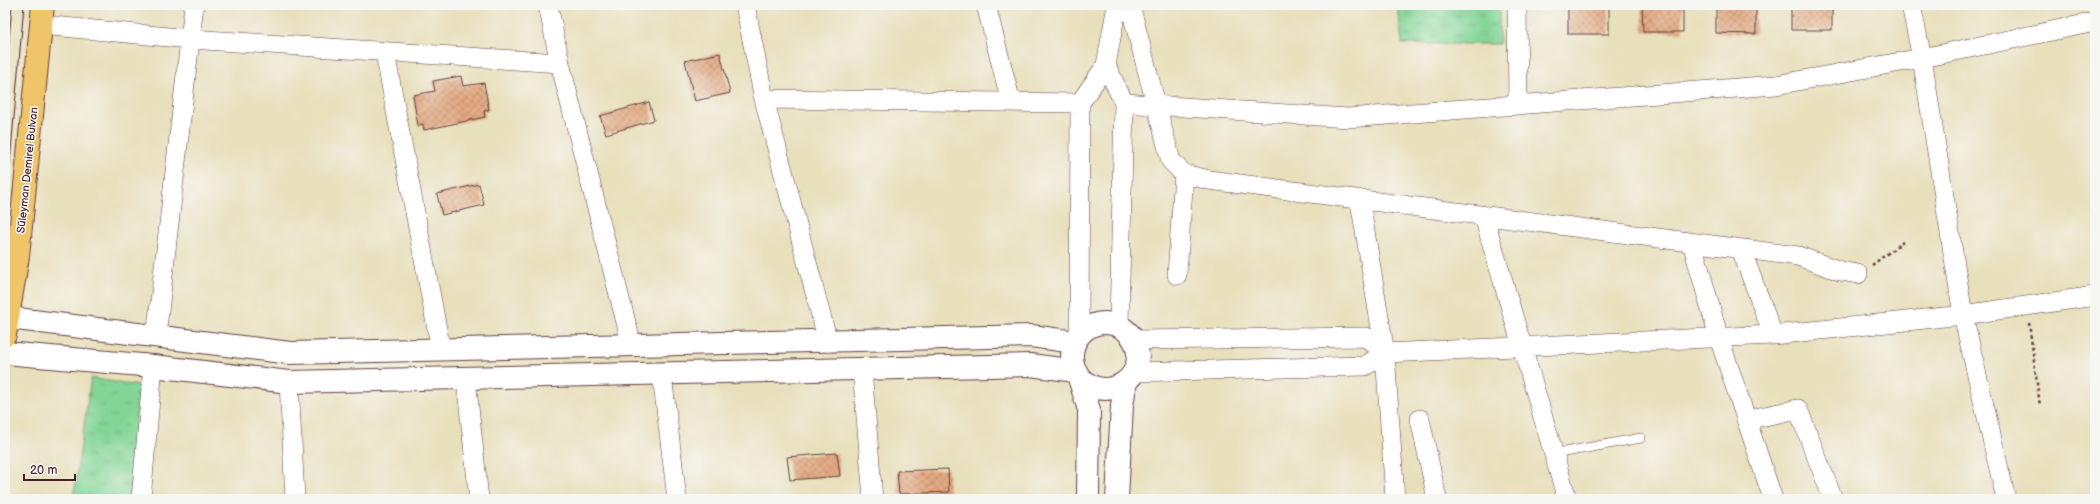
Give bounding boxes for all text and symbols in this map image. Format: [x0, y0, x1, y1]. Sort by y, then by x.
street label: Süleyman Demirel Bulvarı [14, 106, 41, 234]
scale bar [24, 456, 75, 482]
text: 20 m [30, 463, 57, 478]

